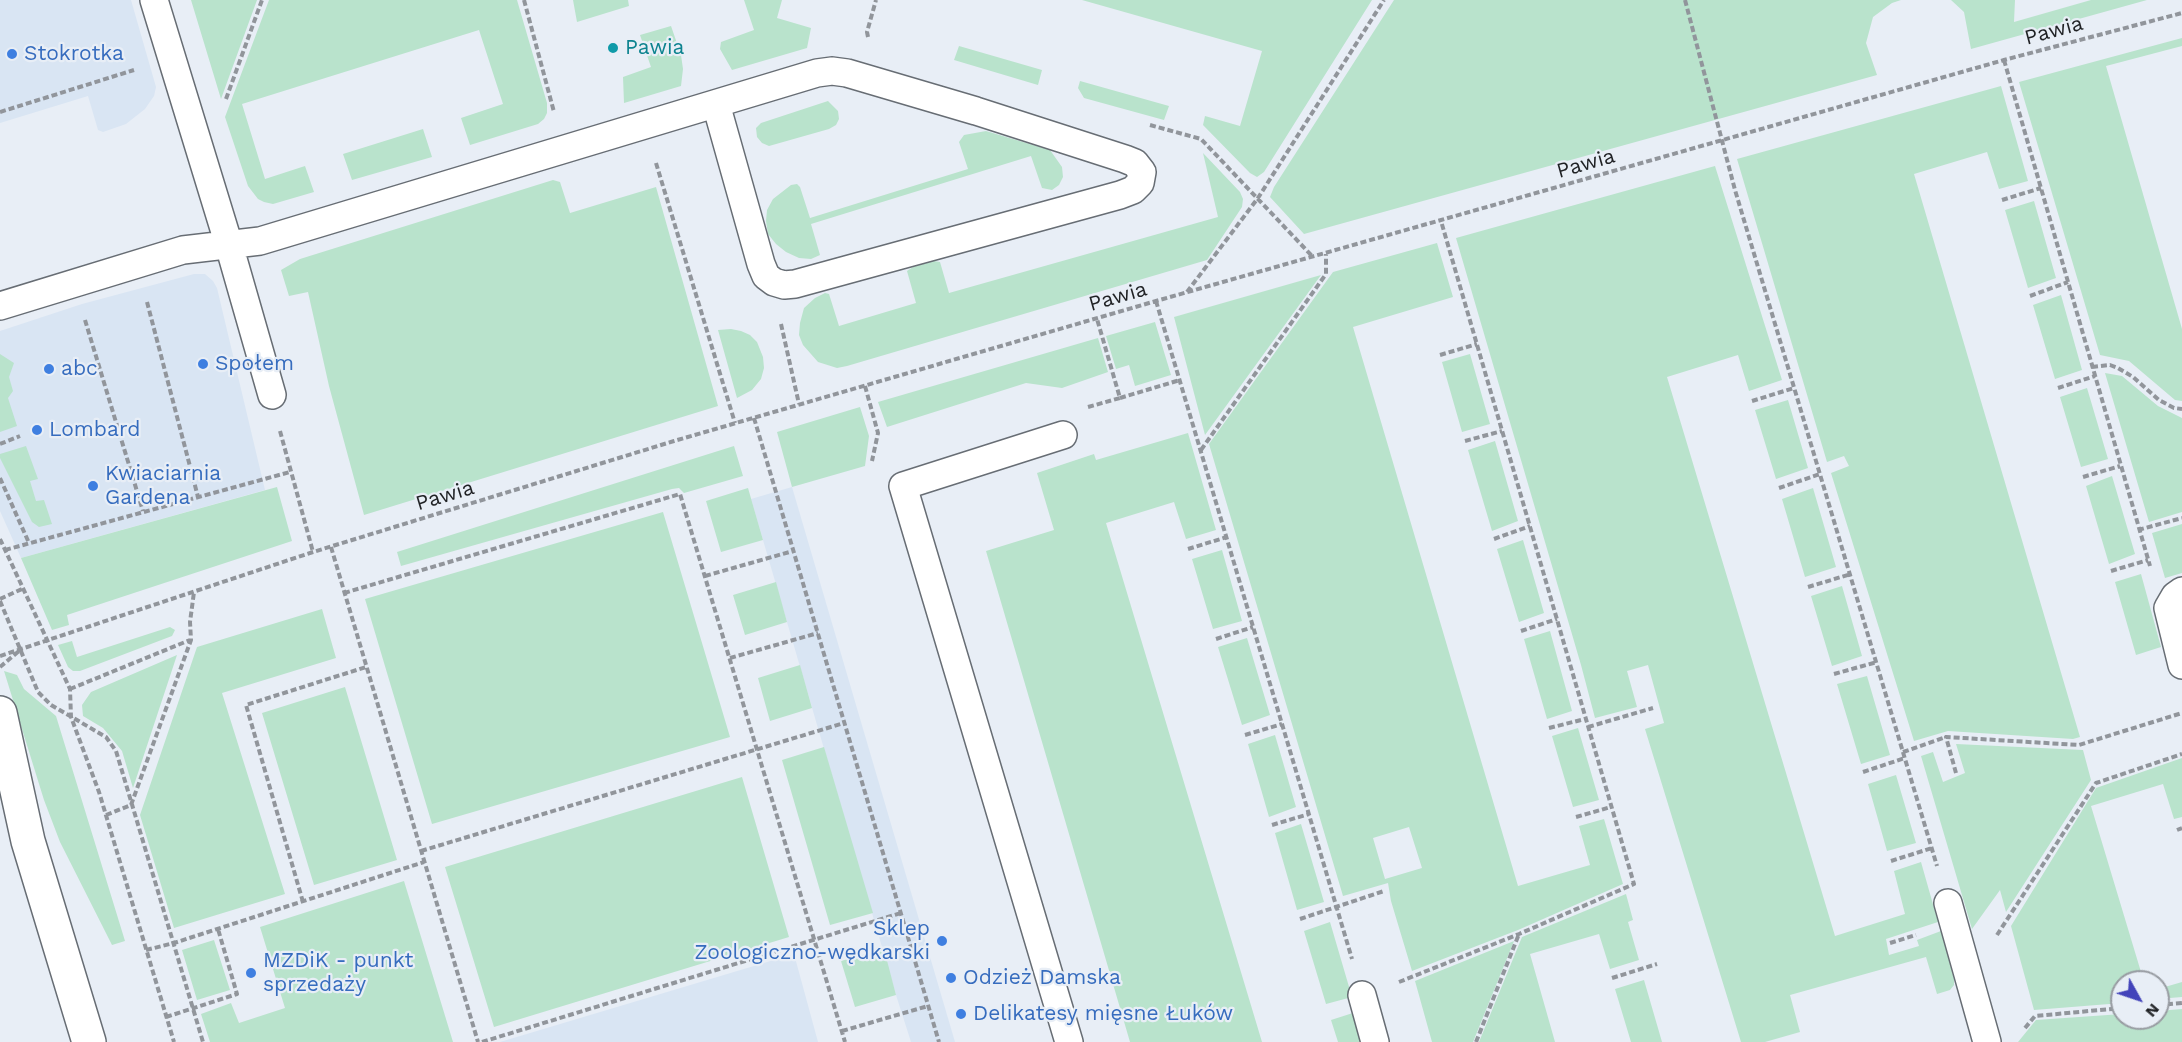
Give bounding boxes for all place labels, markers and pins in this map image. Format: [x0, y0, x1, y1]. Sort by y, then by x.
place label: Pawia [625, 35, 684, 61]
place label: Stokrotka [24, 41, 124, 67]
marker: Pawia [606, 41, 620, 55]
marker: Stokrotka [5, 47, 19, 61]
place label: Społem [215, 351, 294, 377]
place label: abc [61, 356, 98, 382]
marker: Społem [196, 357, 210, 371]
marker: abc [42, 362, 56, 376]
place label: Lombard [49, 417, 140, 443]
marker: Lombard [30, 423, 44, 437]
place label: Kwiaciarnia Gardena [105, 461, 221, 511]
marker: Kwiaciarnia Gardena [86, 479, 100, 493]
place label: Sklep Zoologiczno-wędkarski [695, 916, 930, 966]
marker: Sklep Zoologiczno-wędkarski [935, 934, 949, 948]
place label: MZDiK - punkt sprzedaży [263, 948, 413, 998]
place label: Odzież Damska [963, 965, 1121, 991]
marker: MZDiK - punkt sprzedaży [244, 966, 258, 980]
marker: Odzież Damska [944, 971, 958, 985]
place label: Delikatesy mięsne Łuków [973, 1001, 1233, 1027]
marker: Delikatesy mięsne Łuków [954, 1007, 968, 1021]

